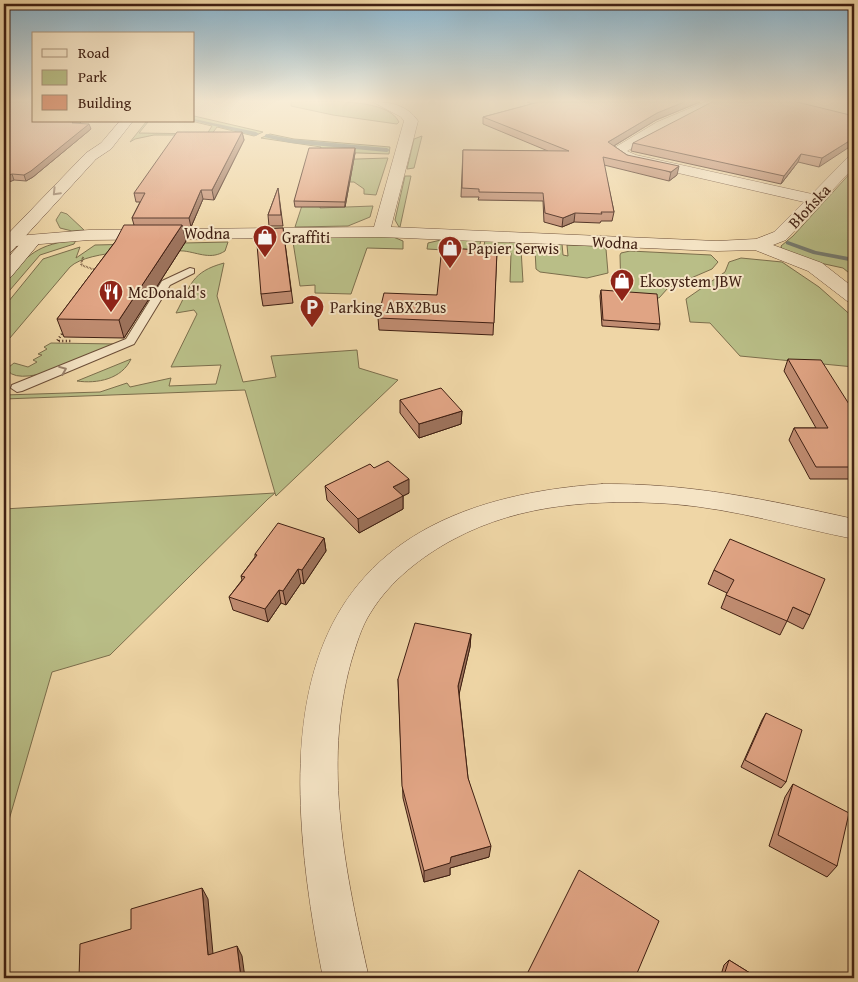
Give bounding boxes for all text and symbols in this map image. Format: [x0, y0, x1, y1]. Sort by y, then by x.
legend [32, 32, 195, 122]
text: Road [78, 42, 109, 63]
text: Park [78, 66, 107, 87]
text: Building [78, 92, 132, 113]
street label: Błońska [782, 178, 836, 234]
one-way arrow [53, 187, 62, 196]
street label: Wodna [184, 221, 231, 245]
shop icon: Graffiti [252, 224, 278, 258]
place label: Graffiti [282, 225, 331, 249]
street label: Wodna [591, 229, 639, 255]
shop icon: Papier Serwis [437, 235, 463, 269]
place label: Papier Serwis [468, 236, 559, 260]
shop icon: Ekosystem JBW [609, 268, 635, 302]
place label: Ekosystem JBW [640, 269, 743, 293]
restaurant icon: McDonald's [98, 279, 124, 313]
place label: McDonald's [128, 280, 206, 304]
parking icon: Parking ABX2Bus [299, 294, 325, 328]
place label: Parking ABX2Bus [330, 295, 446, 319]
one-way arrow [58, 366, 66, 376]

